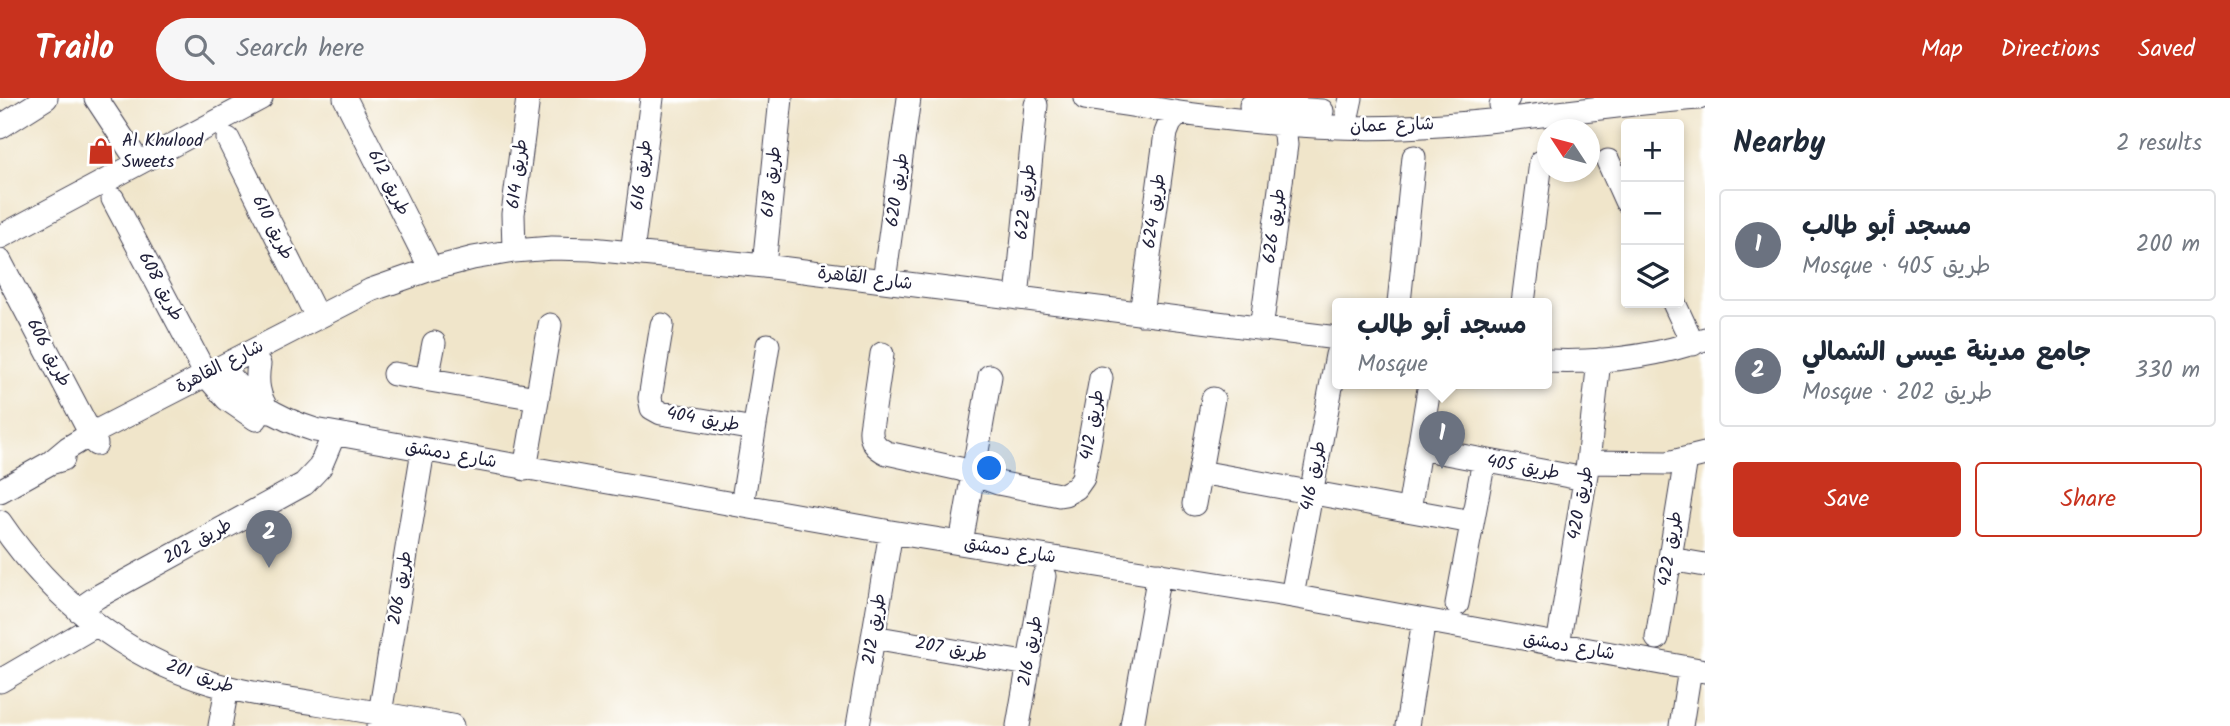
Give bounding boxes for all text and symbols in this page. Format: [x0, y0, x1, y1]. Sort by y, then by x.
search box [156, 18, 646, 81]
text: Trailo [35, 23, 114, 76]
text: Search here [236, 28, 364, 70]
icon: search [180, 30, 218, 68]
text: Map [1921, 30, 1963, 69]
text: Directions [2001, 30, 2100, 69]
text: Saved [2138, 30, 2195, 69]
street label: شارع عمان [1349, 110, 1435, 142]
north arrow [1537, 119, 1600, 182]
map controls [1621, 119, 1684, 308]
button: + [1621, 119, 1684, 182]
text: Nearby [1733, 120, 1825, 168]
text: 2 results [2116, 126, 2202, 162]
place label: Al Khulood Sweets [122, 127, 204, 177]
shop icon: Al Khulood Sweets [86, 136, 116, 166]
street label: طريق 614 [499, 137, 537, 211]
street label: طريق 616 [623, 138, 661, 212]
street label: طريق 612 [359, 145, 417, 221]
street label: طريق 618 [754, 145, 790, 219]
street label: طريق 620 [878, 151, 918, 229]
street label: طريق 622 [1008, 163, 1044, 241]
street label: طريق 624 [1135, 172, 1175, 250]
button: − [1621, 182, 1684, 245]
street label: طريق 626 [1255, 187, 1295, 265]
street label: طريق 610 [243, 190, 301, 266]
text: مسجد أبو طالب [1802, 206, 1971, 248]
text: 1 [1755, 227, 1761, 263]
text: 200 m [2136, 227, 2200, 263]
button: layers [1621, 245, 1684, 308]
street label: طريق 608 [130, 247, 190, 327]
text: Mosque · طريق 405 [1802, 249, 1991, 285]
street label: شارع القاهرة [816, 259, 914, 299]
popup [1332, 298, 1552, 389]
text: مسجد أبو طالب [1357, 305, 1527, 347]
street label: طريق 606 [18, 313, 78, 393]
street label: شارع القاهرة [171, 332, 269, 402]
text: جامع مدينة عيسى الشمالي [1802, 332, 2091, 374]
text: Mosque [1357, 347, 1428, 383]
text: 2 [1751, 353, 1765, 389]
text: 330 m [2135, 353, 2200, 389]
text: Mosque · طريق 202 [1802, 375, 1992, 411]
street label: طريق 412 [1073, 387, 1113, 463]
street label: طريق 404 [664, 399, 742, 441]
pin: 1 [1419, 411, 1465, 469]
street label: شارع دمشق [403, 433, 499, 477]
street label: طريق 416 [1293, 439, 1335, 513]
street label: طريق 405 [1484, 447, 1562, 489]
your location [972, 451, 1006, 485]
button: Save [1733, 462, 1961, 537]
button: Share [1975, 462, 2202, 537]
street label: طريق 420 [1560, 464, 1602, 542]
street label: طريق 422 [1651, 509, 1691, 589]
pin: 2 [246, 510, 292, 568]
street label: طريق 202 [158, 511, 238, 573]
street label: شارع دمشق [962, 529, 1058, 573]
street label: طريق 206 [381, 549, 421, 627]
street label: طريق 212 [855, 591, 895, 667]
street label: طريق 216 [1011, 613, 1051, 689]
street label: شارع دمشق [1521, 625, 1617, 669]
street label: طريق 207 [913, 629, 989, 671]
street label: طريق 201 [162, 652, 238, 702]

